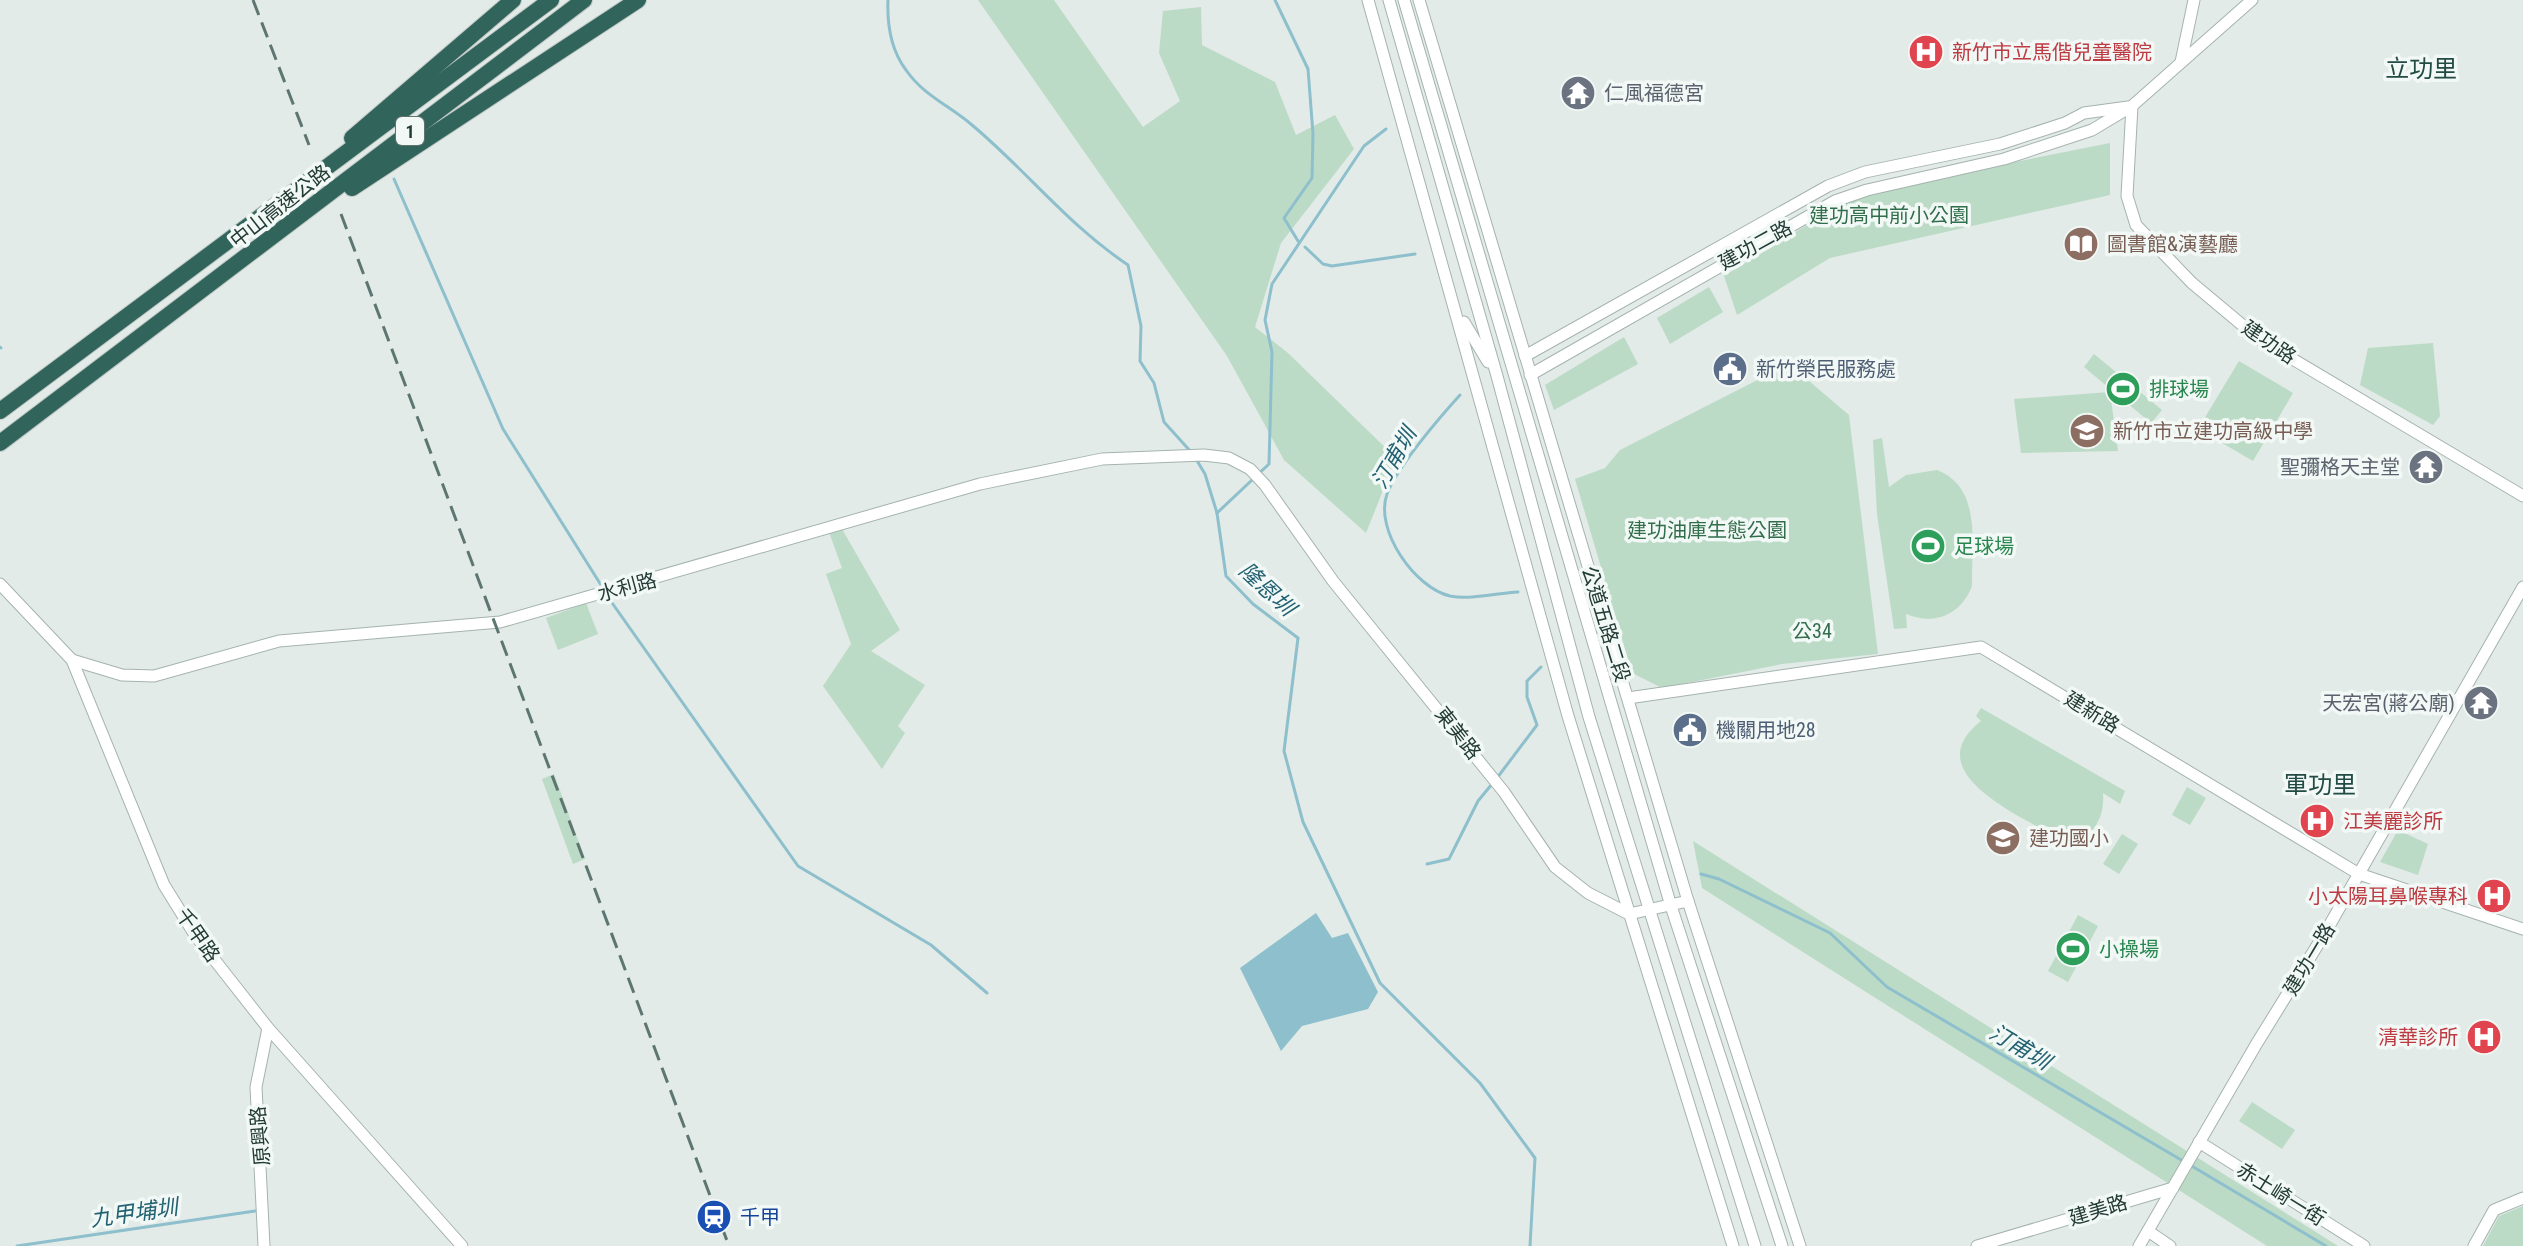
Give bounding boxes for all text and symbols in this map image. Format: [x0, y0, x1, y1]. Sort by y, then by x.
hospital icon: 新竹市立馬偕兒童醫院 [1907, 33, 1945, 71]
place label: 新竹市立馬偕兒童醫院 [1952, 40, 2152, 64]
district label: 立功里 [2385, 55, 2457, 83]
temple icon: 仁風福德宮 [1559, 74, 1597, 112]
place label: 仁風福德宮 [1604, 81, 1704, 105]
road number: 1 [396, 117, 424, 145]
street label: 中山高速公路 [225, 160, 335, 252]
park label: 建功高中前小公園 [1809, 203, 1969, 227]
street label: 建功二路 [1714, 215, 1796, 275]
library icon: 圖書館&演藝廳 [2062, 225, 2100, 263]
place label: 圖書館&演藝廳 [2107, 232, 2238, 256]
street label: 建功路 [2237, 315, 2301, 369]
public building icon: 新竹榮民服務處 [1711, 350, 1749, 388]
place label: 新竹榮民服務處 [1756, 357, 1896, 381]
sports icon: 排球場 [2104, 370, 2142, 408]
place label: 排球場 [2149, 377, 2209, 401]
school or university icon: 新竹市立建功高級中學 [2068, 412, 2106, 450]
place label: 新竹市立建功高級中學 [2113, 419, 2313, 443]
water label: 汀甫圳 [1367, 421, 1423, 493]
temple icon: 聖彌格天主堂 [2407, 448, 2445, 486]
place label: 聖彌格天主堂 [2280, 455, 2400, 479]
park label: 建功油庫生態公園 [1627, 518, 1787, 542]
sports icon: 足球場 [1909, 527, 1947, 565]
place label: 足球場 [1954, 534, 2014, 558]
water label: 隆恩圳 [1234, 557, 1302, 623]
street label: 公道五路二段 [1577, 563, 1635, 685]
street label: 水利路 [595, 568, 659, 606]
park label: 公34 [1792, 619, 1832, 643]
temple icon: 天宏宮(蔣公廟) [2462, 684, 2500, 722]
street label: 建新路 [2060, 686, 2124, 738]
place label: 天宏宮(蔣公廟) [2322, 691, 2455, 715]
street label: 東美路 [1430, 702, 1486, 764]
public building icon: 機關用地28 [1671, 711, 1709, 749]
place label: 機關用地28 [1716, 718, 1816, 742]
district label: 軍功里 [2284, 771, 2356, 799]
hospital icon: 江美麗診所 [2298, 802, 2336, 840]
place label: 江美麗診所 [2343, 809, 2443, 833]
school or university icon: 建功國小 [1984, 819, 2022, 857]
place label: 建功國小 [2029, 826, 2109, 850]
hospital icon: 小太陽耳鼻喉專科 [2475, 877, 2513, 915]
place label: 小太陽耳鼻喉專科 [2308, 884, 2468, 908]
street label: 千甲路 [171, 904, 225, 966]
street label: 建功一路 [2278, 919, 2340, 999]
sports icon: 小操場 [2054, 930, 2092, 968]
place label: 小操場 [2099, 937, 2159, 961]
hospital icon: 清華診所 [2465, 1018, 2503, 1056]
water label: 汀甫圳 [1985, 1019, 2057, 1076]
place label: 清華診所 [2378, 1025, 2458, 1049]
street label: 原興路 [245, 1105, 275, 1167]
street label: 赤土崎一街 [2232, 1157, 2330, 1231]
street label: 建美路 [2066, 1190, 2130, 1230]
water label: 九甲埔圳 [89, 1194, 182, 1232]
station icon: 千甲 [695, 1198, 733, 1236]
place label: 千甲 [740, 1205, 780, 1229]

